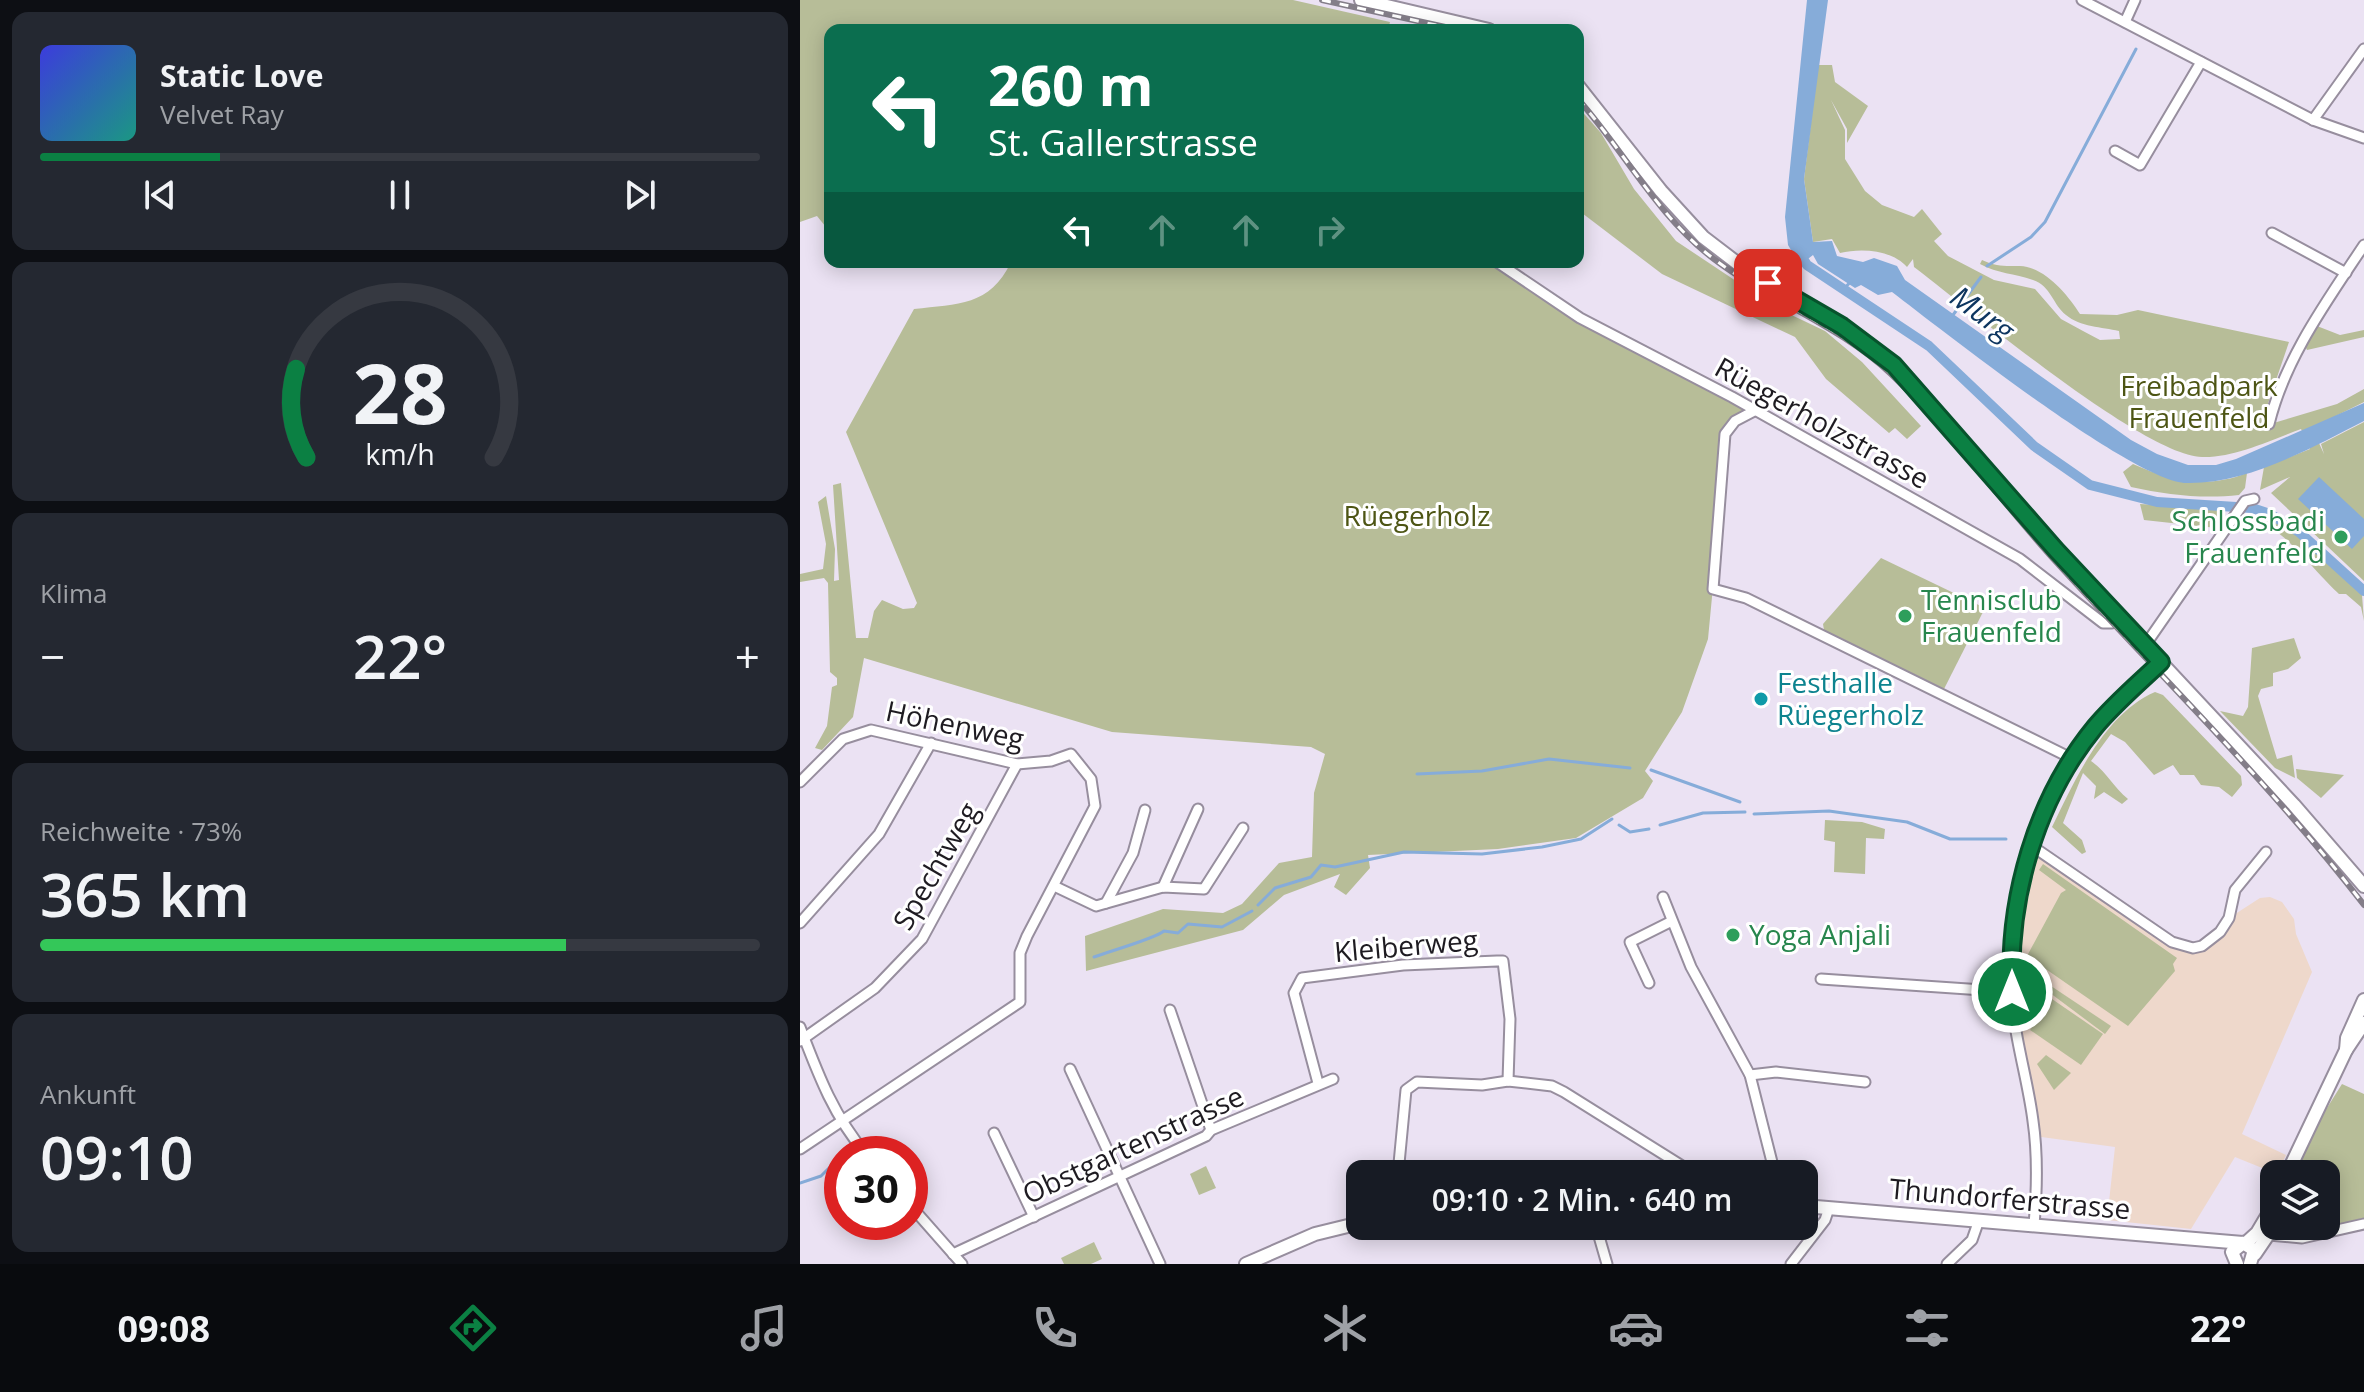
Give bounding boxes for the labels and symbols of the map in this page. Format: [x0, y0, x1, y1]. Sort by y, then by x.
pin [1734, 249, 1802, 317]
water label: Murg [1943, 276, 2024, 351]
street label: Rüegerholzstrasse [1709, 347, 1936, 497]
park label: Freibadpark Frauenfeld [2120, 366, 2278, 436]
park label: Rüegerholz [1344, 496, 1490, 534]
place label: Schlossbadi Frauenfeld [2172, 501, 2325, 571]
marker: Schlossbadi Frauenfeld [2332, 528, 2350, 546]
place label: Tennisclub Frauenfeld [1921, 580, 2062, 650]
marker: Tennisclub Frauenfeld [1896, 607, 1914, 625]
place label: Festhalle Rüegerholz [1777, 663, 1924, 733]
marker: Festhalle Rüegerholz [1752, 690, 1770, 708]
street label: Höhenweg [883, 691, 1028, 757]
street label: Spechtweg [883, 795, 987, 936]
place label: Yoga Anjali [1749, 915, 1891, 953]
street label: Kleiberweg [1333, 920, 1479, 970]
marker: Yoga Anjali [1724, 926, 1742, 944]
position arrow [1970, 950, 2054, 1034]
street label: Obstgartenstrasse [1016, 1076, 1249, 1212]
speed limit sign: 30 [824, 1136, 928, 1240]
street label: Thundorferstrasse [1888, 1169, 2132, 1227]

